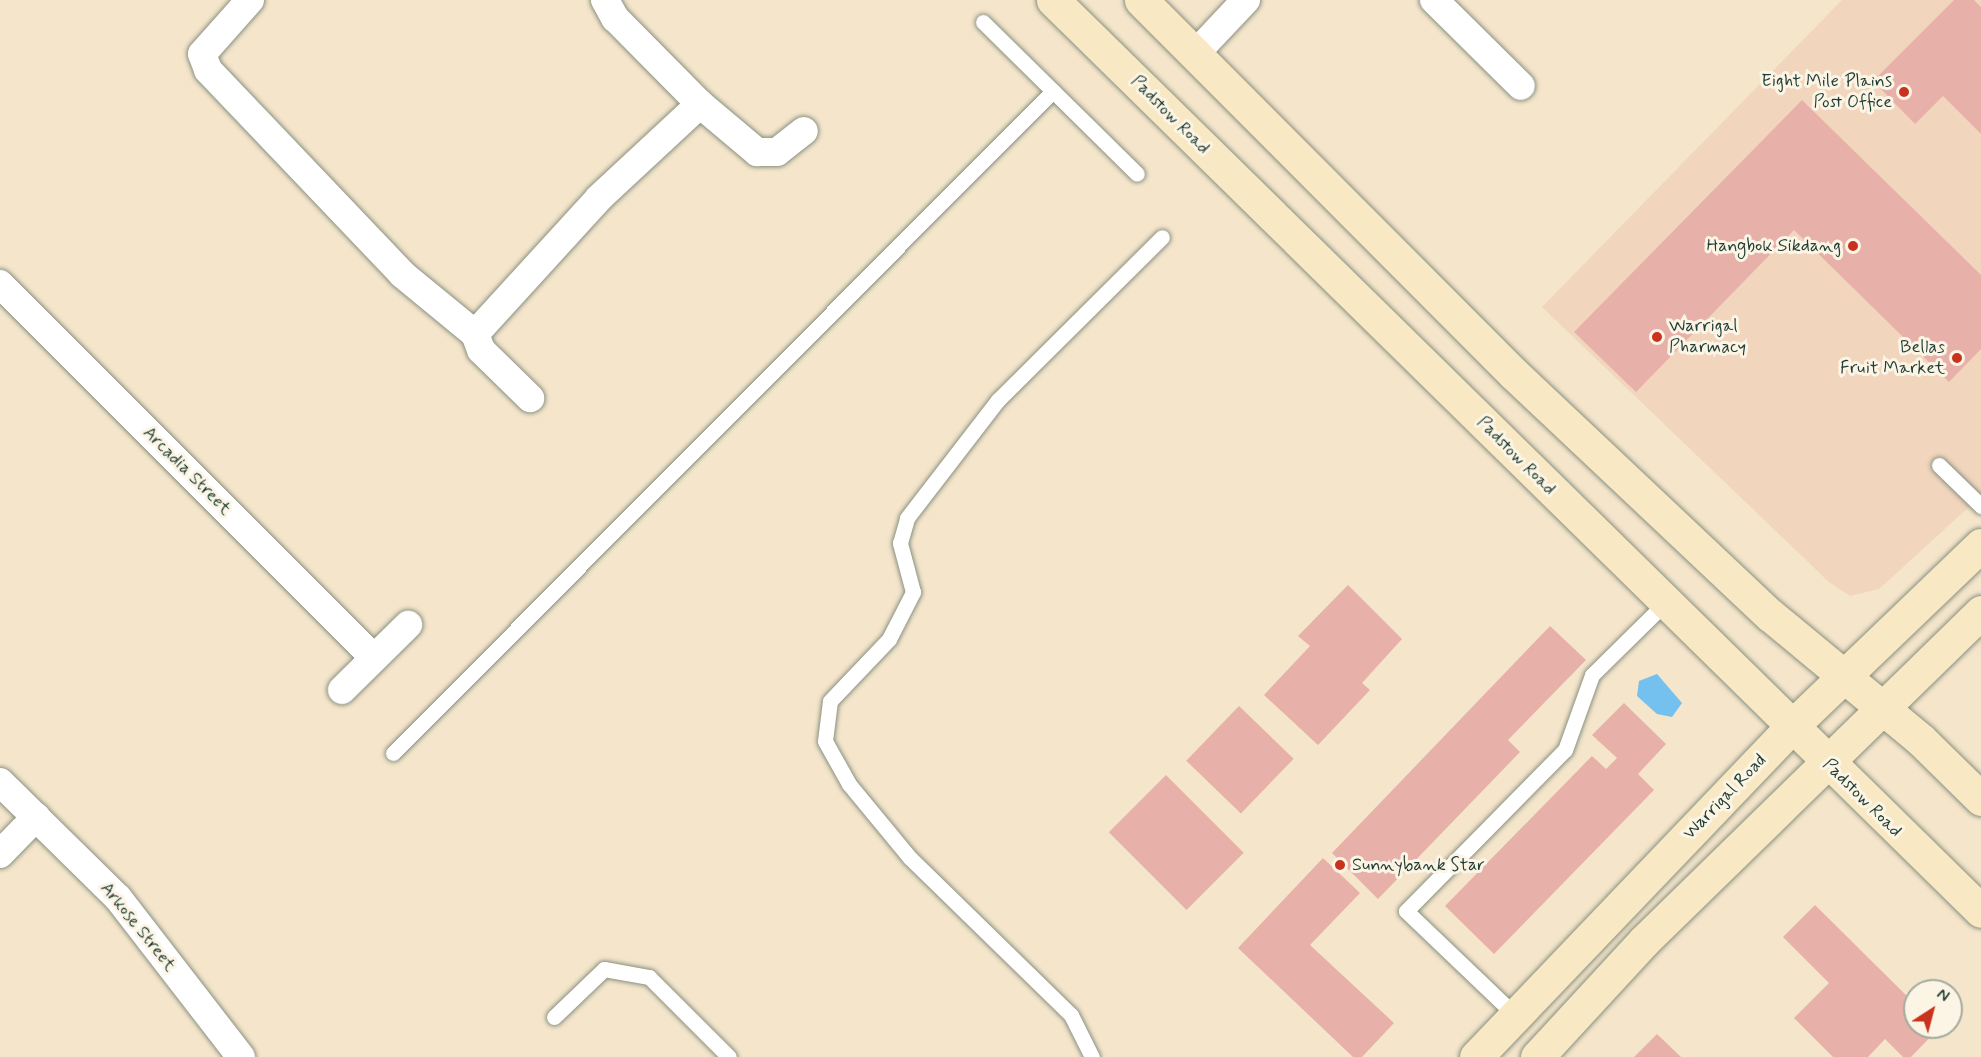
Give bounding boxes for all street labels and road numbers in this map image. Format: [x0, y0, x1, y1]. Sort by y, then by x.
street label: Padstow Road [1127, 72, 1213, 158]
street label: Padstow Road [1473, 413, 1559, 499]
street label: Arcadia Street [138, 422, 236, 520]
street label: Warrigal Road [1679, 750, 1771, 844]
street label: Padstow Road [1819, 755, 1905, 841]
street label: Arkose Street [96, 878, 180, 976]

